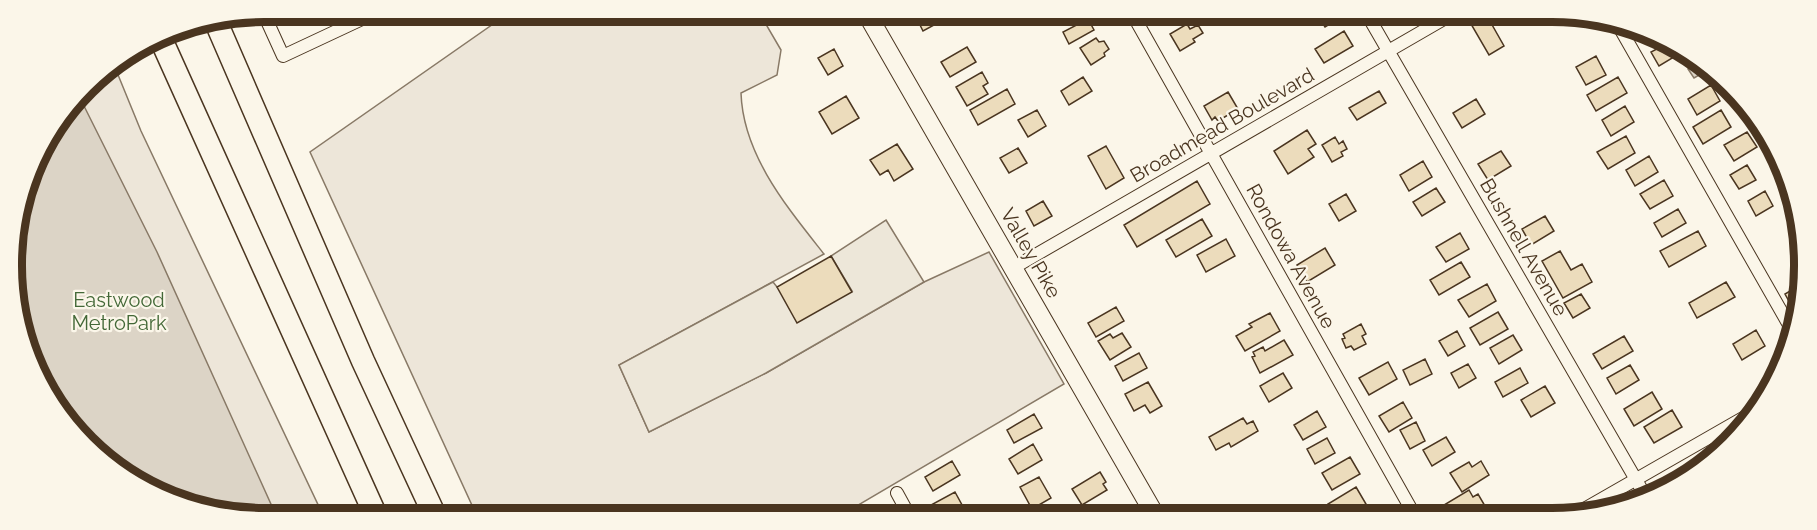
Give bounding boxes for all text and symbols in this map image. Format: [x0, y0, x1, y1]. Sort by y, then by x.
street label: Broadmead Boulevard [1126, 63, 1318, 187]
street label: Bushnell Avenue [1475, 174, 1573, 320]
street label: Rondowa Avenue [1241, 179, 1341, 333]
street label: Valley Pike [996, 204, 1066, 302]
park label: Eastwood MetroPark [72, 288, 167, 335]

